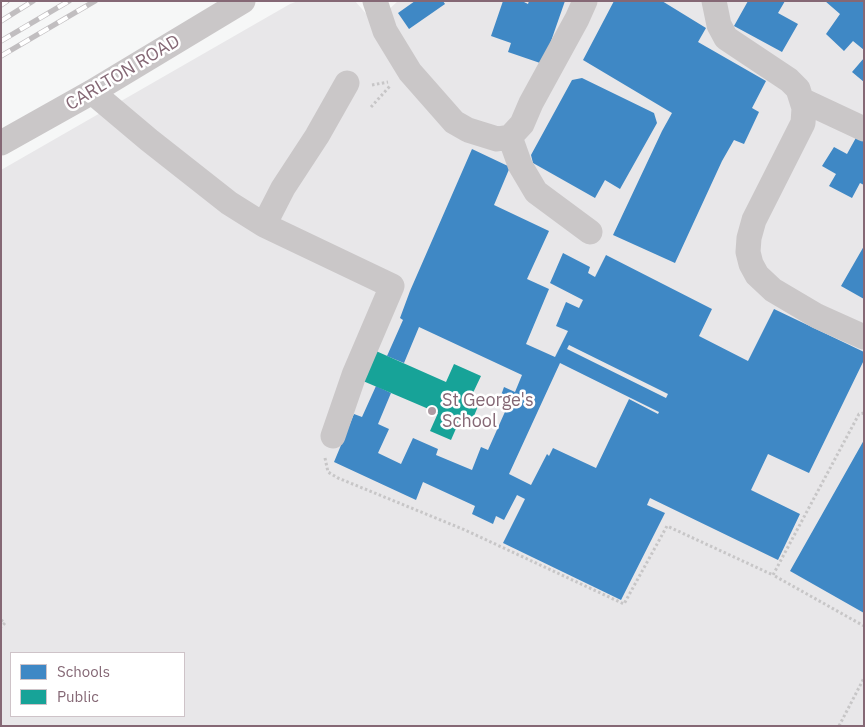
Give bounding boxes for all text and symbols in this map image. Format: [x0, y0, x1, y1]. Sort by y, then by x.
street label: CARLTON ROAD [62, 31, 184, 115]
place label: St George's School [442, 390, 534, 432]
marker: St George's School [426, 405, 438, 417]
legend [10, 652, 185, 717]
text: Schools [57, 662, 110, 681]
text: Public [57, 687, 99, 706]

